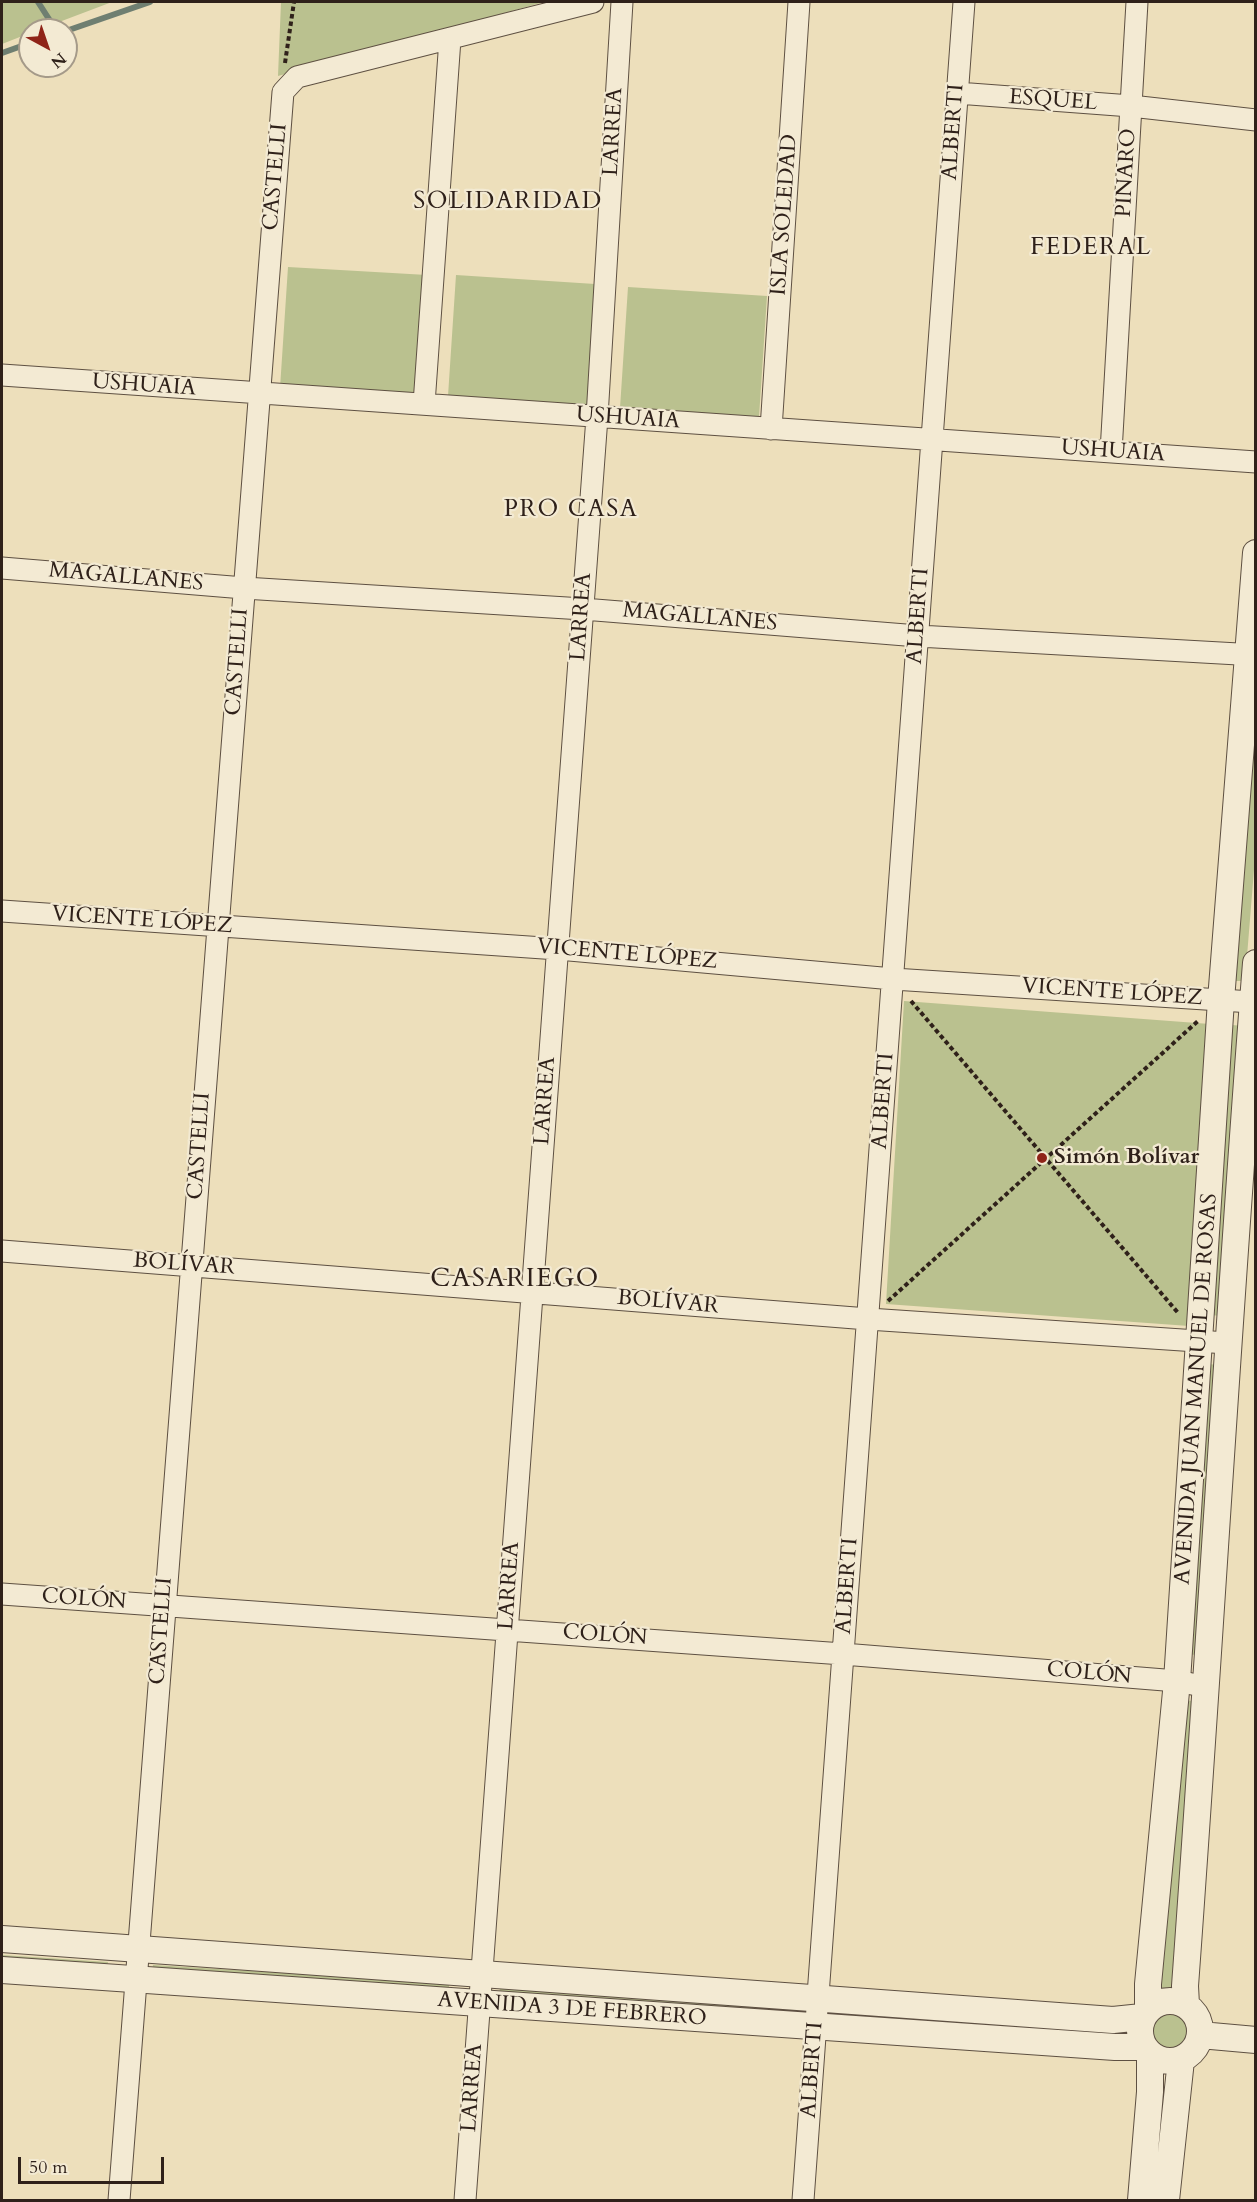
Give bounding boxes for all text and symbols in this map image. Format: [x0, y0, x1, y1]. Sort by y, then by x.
north arrow [18, 18, 78, 78]
text: N [46, 47, 71, 73]
street label: ALBERTI [937, 83, 971, 181]
street label: ESQUEL [1008, 85, 1098, 117]
street label: LARREA [598, 87, 630, 177]
street label: CASTELLI [258, 122, 294, 232]
street label: PINARO [1111, 128, 1143, 218]
street label: ISLA SOLEDAD [766, 133, 804, 297]
district label: SOLIDARIDAD [413, 188, 603, 216]
district label: FEDERAL [1030, 234, 1152, 262]
street label: USHUAIA [91, 369, 197, 403]
street label: USHUAIA [575, 402, 681, 436]
street label: USHUAIA [1060, 435, 1166, 469]
district label: PRO CASA [504, 496, 638, 524]
street label: MAGALLANES [48, 558, 204, 598]
street label: ALBERTI [902, 567, 936, 665]
street label: LARREA [566, 572, 598, 662]
street label: MAGALLANES [622, 598, 778, 638]
street label: CASTELLI [221, 608, 255, 716]
street label: VICENTE LÓPEZ [51, 902, 233, 940]
street label: VICENTE LÓPEZ [536, 934, 718, 976]
street label: VICENTE LÓPEZ [1021, 974, 1203, 1012]
street label: ALBERTI [867, 1052, 901, 1150]
street label: LARREA [530, 1056, 562, 1146]
street label: CASTELLI [183, 1092, 217, 1200]
place label: Simón Bolívar [1054, 1145, 1199, 1171]
marker: Simón Bolívar [1035, 1151, 1049, 1165]
street label: AVENIDA JUAN MANUEL DE ROSAS [1170, 1193, 1224, 1585]
street label: BOLÍVAR [132, 1248, 236, 1282]
district label: CASARIEGO [430, 1264, 600, 1296]
street label: BOLÍVAR [616, 1285, 720, 1321]
street label: ALBERTI [831, 1537, 865, 1635]
street label: LARREA [494, 1541, 526, 1631]
street label: CASTELLI [145, 1577, 179, 1685]
street label: COLÓN [41, 1584, 127, 1616]
street label: COLÓN [562, 1620, 648, 1652]
street label: COLÓN [1045, 1657, 1133, 1691]
street label: AVENIDA 3 DE FEBRERO [437, 1987, 707, 2033]
street label: ALBERTI [796, 2021, 830, 2119]
street label: LARREA [457, 2043, 489, 2133]
scale bar [21, 2145, 166, 2183]
text: 50 m [29, 2155, 68, 2180]

